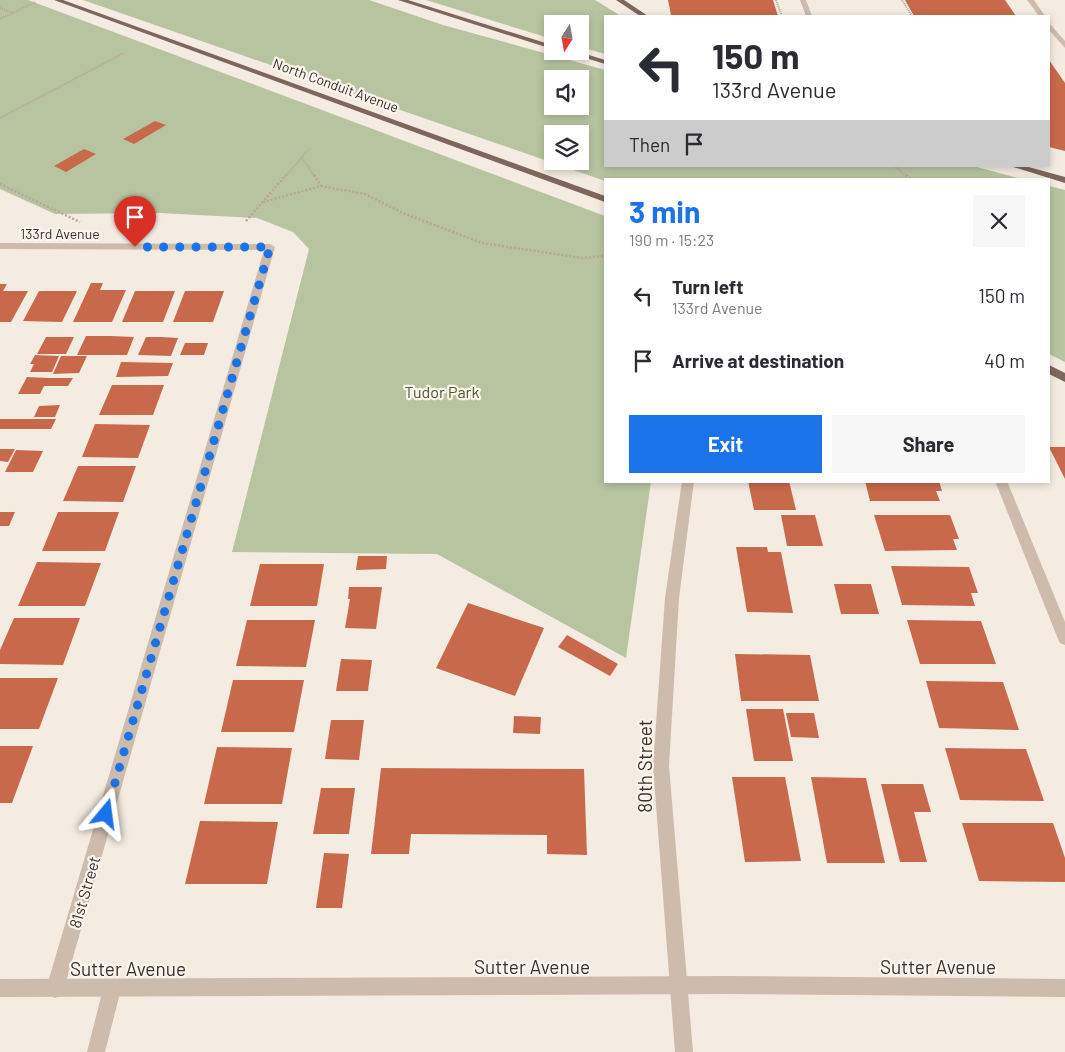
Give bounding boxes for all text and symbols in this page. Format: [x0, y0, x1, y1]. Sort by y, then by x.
north arrow [544, 15, 589, 60]
map controls [544, 15, 589, 170]
text: 150 m [712, 34, 799, 76]
icon: left [629, 35, 694, 100]
street label: North Conduit Avenue [271, 54, 401, 116]
button: sound [544, 70, 589, 115]
text: 133rd Avenue [712, 76, 837, 102]
button: layers [544, 125, 589, 170]
icon: arrive [680, 130, 708, 158]
text: Then [629, 133, 670, 156]
text: 3 min [629, 193, 700, 229]
button: close [973, 195, 1025, 247]
pin [114, 196, 156, 247]
icon: arrive [121, 203, 149, 231]
street label: 133rd Avenue [20, 225, 100, 242]
text: 190 m · 15:23 [629, 230, 714, 249]
text: Turn left [672, 275, 743, 298]
icon: left [629, 282, 657, 310]
text: 150 m [978, 284, 1025, 307]
text: 133rd Avenue [672, 298, 763, 317]
icon: arrive [629, 347, 657, 375]
text: Arrive at destination [672, 349, 844, 372]
text: 40 m [984, 349, 1025, 372]
park label: Tudor Park [405, 382, 479, 401]
button: Exit [629, 415, 822, 473]
button: Share [832, 415, 1025, 473]
street label: 80th Street [633, 719, 656, 813]
position arrow [79, 787, 131, 839]
street label: 81st Street [65, 854, 103, 930]
street label: Sutter Avenue [474, 955, 590, 978]
street label: Sutter Avenue [880, 955, 996, 978]
street label: Sutter Avenue [70, 957, 186, 980]

